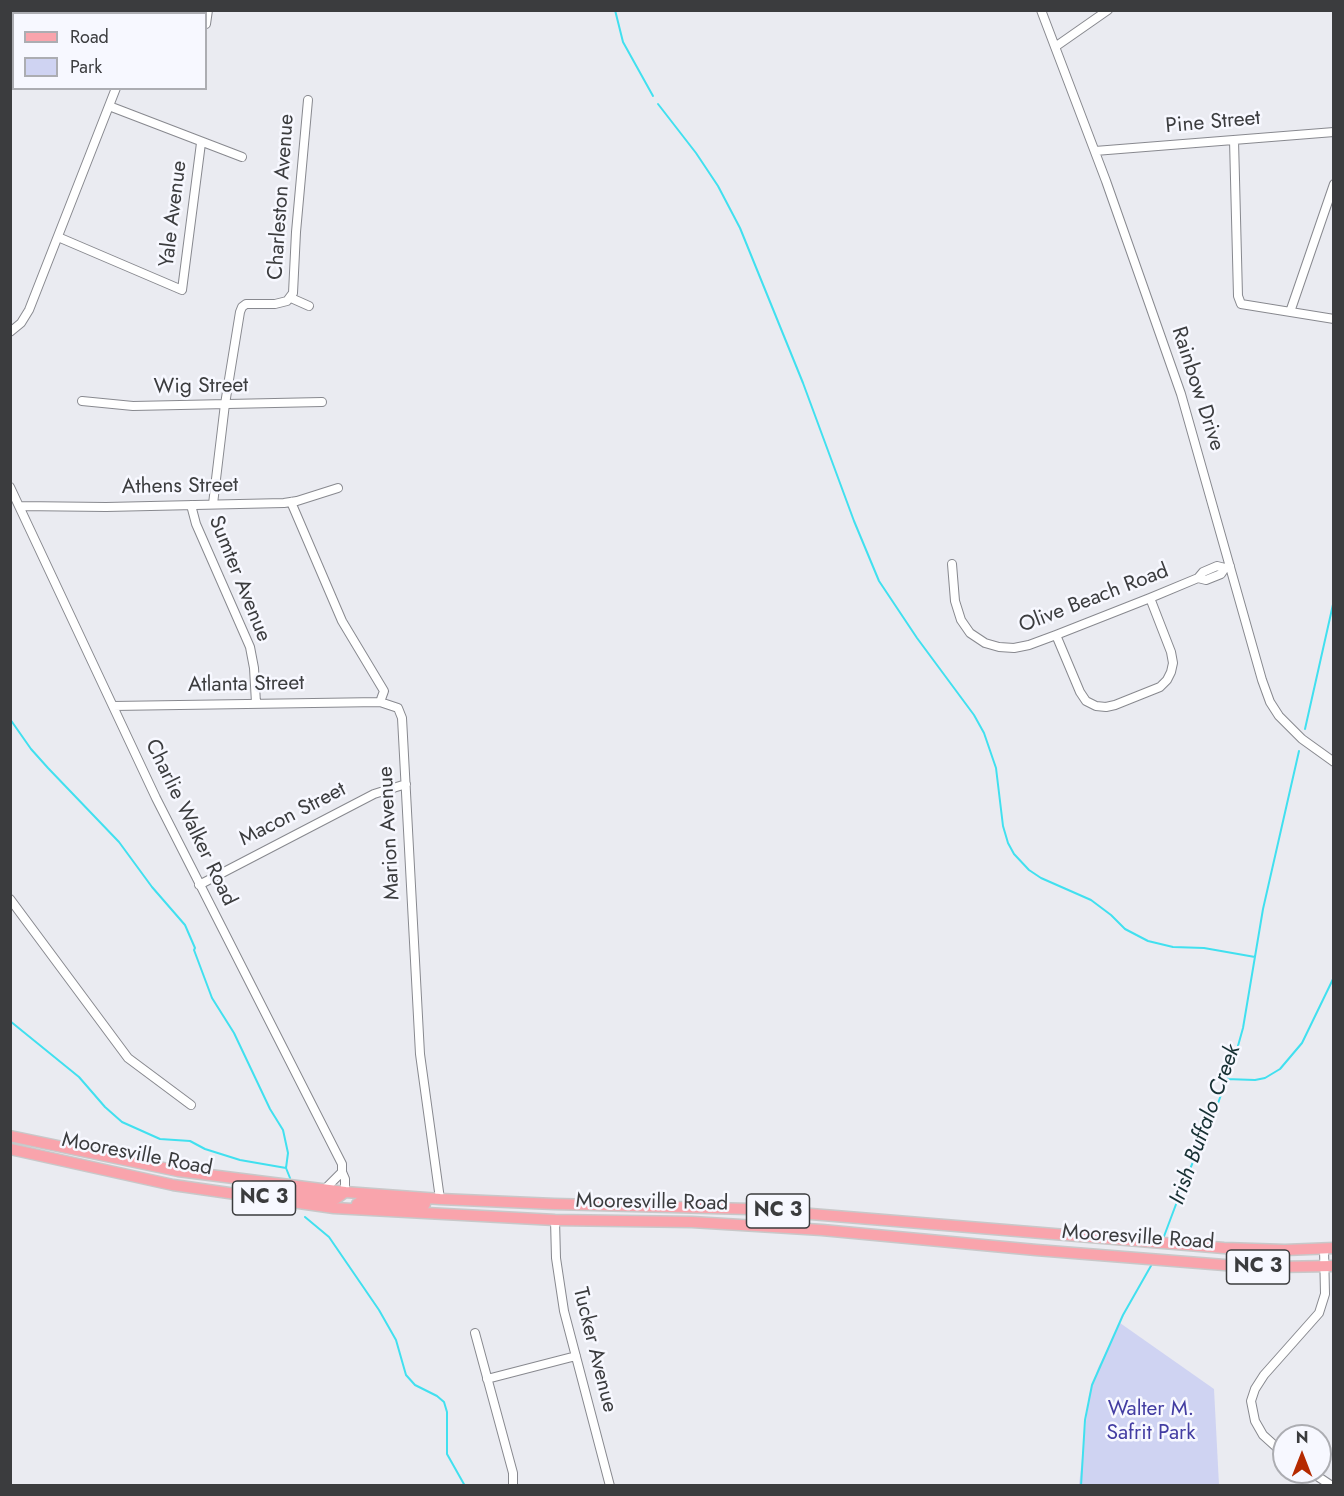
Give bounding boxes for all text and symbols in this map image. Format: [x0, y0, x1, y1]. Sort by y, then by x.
legend [12, 12, 207, 90]
text: Road [70, 24, 109, 50]
text: Park [70, 54, 102, 80]
street label: Pine Street [1164, 106, 1262, 140]
street label: Charleston Avenue [264, 113, 300, 281]
street label: Yale Avenue [155, 159, 193, 269]
street label: Rainbow Drive [1165, 324, 1229, 454]
street label: Wig Street [153, 374, 249, 400]
street label: Athens Street [121, 473, 239, 501]
street label: Sumter Avenue [202, 512, 276, 646]
street label: Olive Beach Road [1016, 559, 1172, 639]
street label: Atlanta Street [188, 671, 304, 699]
street label: Charlie Walker Road [139, 736, 241, 910]
street label: Marion Avenue [374, 765, 406, 901]
street label: Macon Street [236, 777, 350, 853]
water label: Irish Buffalo Creek [1165, 1041, 1247, 1209]
street label: Mooresville Road [60, 1128, 214, 1182]
road number: NC 3 [232, 1181, 296, 1215]
street label: Mooresville Road [575, 1189, 729, 1217]
road number: NC 3 [746, 1194, 810, 1228]
street label: Mooresville Road [1061, 1220, 1215, 1256]
road number: NC 3 [1226, 1250, 1290, 1284]
street label: Tucker Avenue [566, 1285, 622, 1415]
park label: Walter M. Safrit Park [1106, 1397, 1196, 1447]
north arrow [1272, 1424, 1332, 1484]
text: N [1296, 1426, 1308, 1449]

